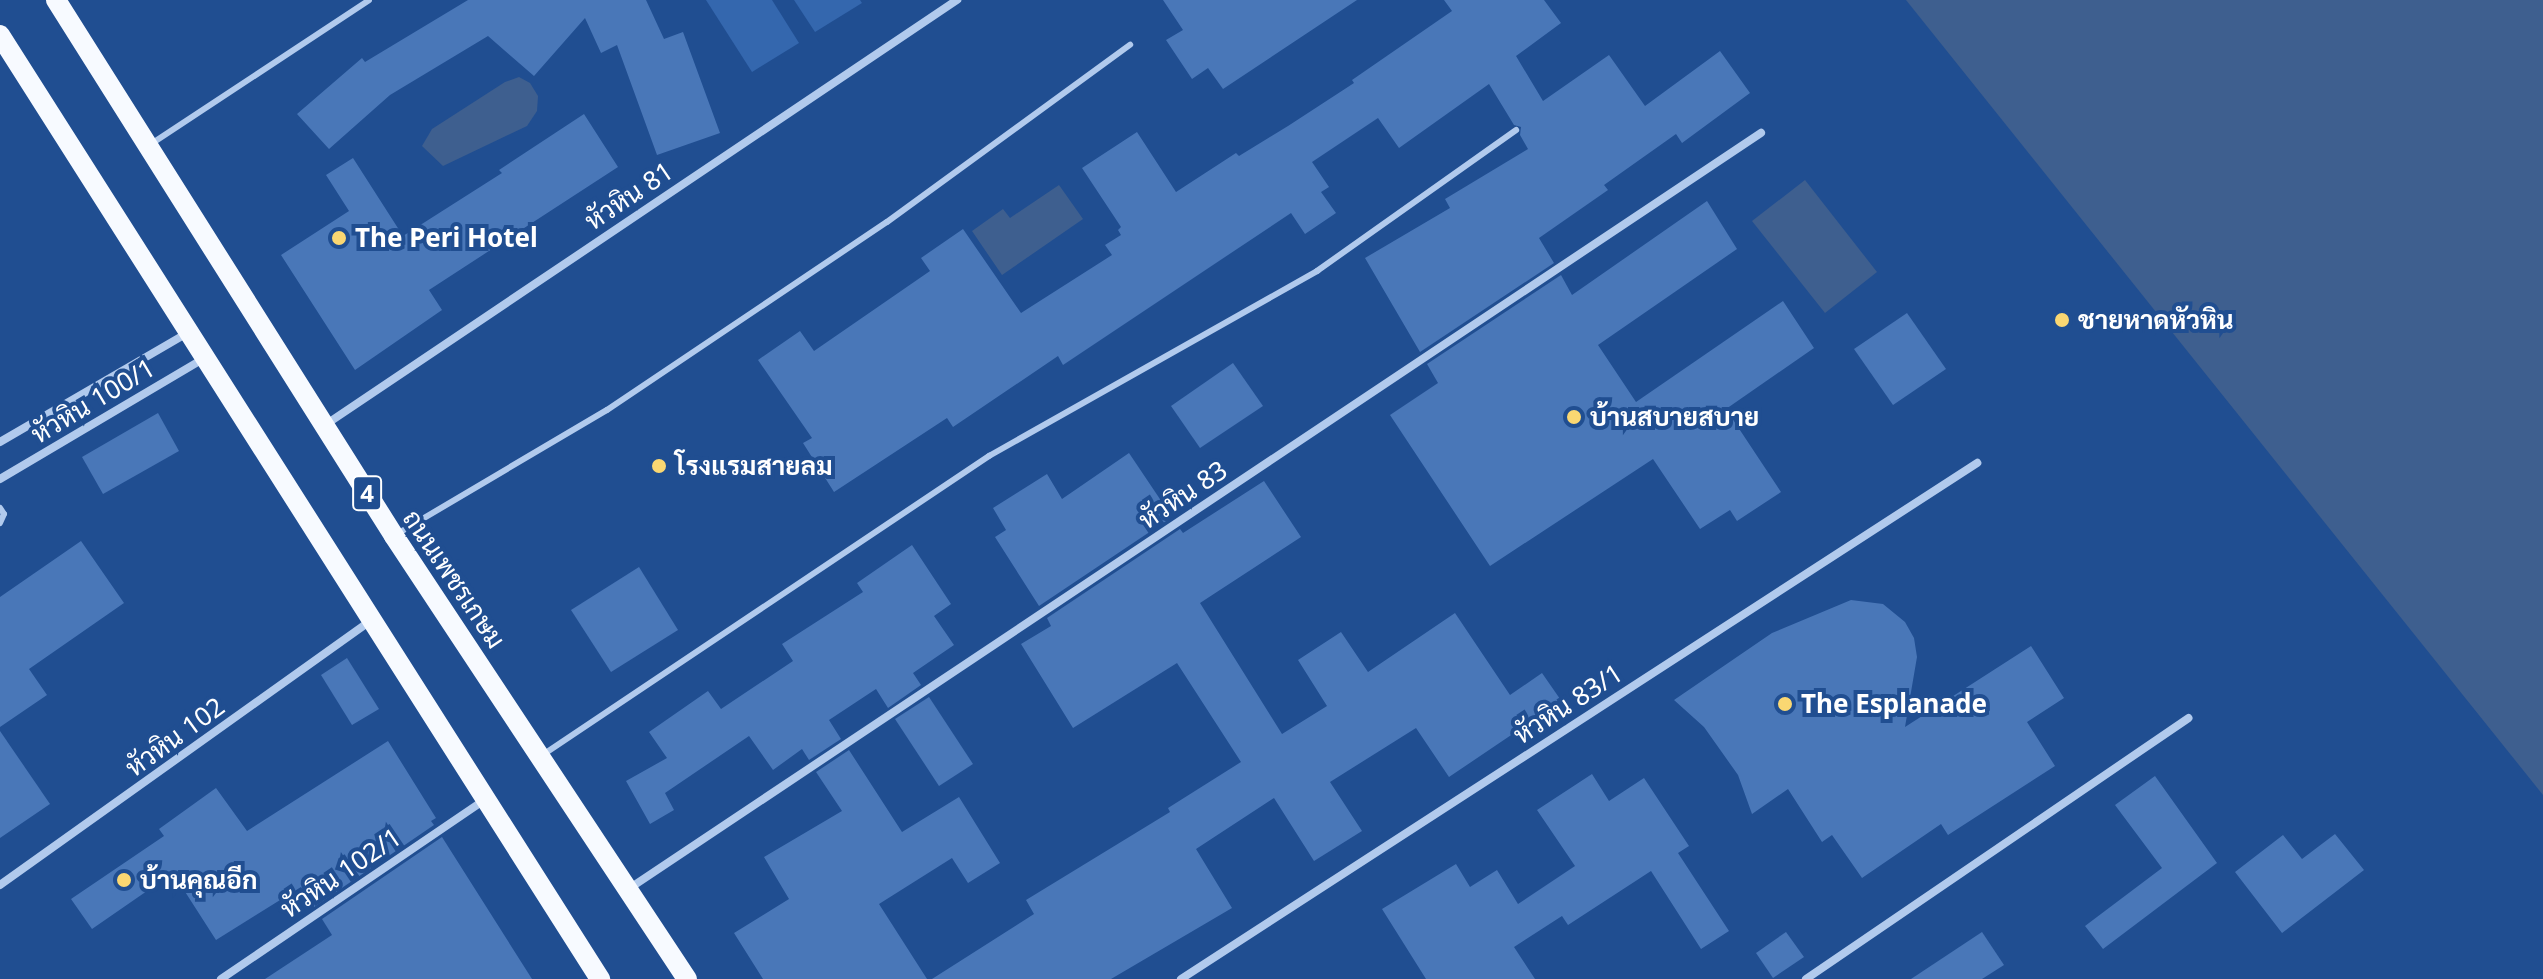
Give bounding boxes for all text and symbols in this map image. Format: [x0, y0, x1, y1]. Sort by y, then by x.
street label: หัวหิน 81 [579, 155, 679, 237]
place label: The Peri Hotel [355, 222, 538, 254]
marker: The Peri Hotel [330, 229, 348, 247]
place label: ชายหาดหัวหิน [2078, 304, 2234, 336]
marker: ชายหาดหัวหิน [2053, 311, 2071, 329]
street label: หัวหิน 100/1 [25, 352, 161, 450]
place label: บ้านสบายสบาย [1590, 401, 1759, 433]
marker: บ้านสบายสบาย [1565, 408, 1583, 426]
place label: โรงแรมสายลม [675, 450, 833, 482]
street label: หัวหิน 83 [1133, 454, 1233, 536]
marker: โรงแรมสายลม [650, 457, 668, 475]
road number: 4 [351, 473, 383, 513]
street label: ถนนเพชรเกษม [396, 504, 512, 654]
street label: หัวหิน 83/1 [1508, 657, 1628, 751]
place label: The Esplanade [1801, 688, 1987, 720]
street label: หัวหิน 102 [120, 691, 230, 783]
marker: The Esplanade [1776, 695, 1794, 713]
street label: หัวหิน 102/1 [275, 821, 407, 925]
place label: บ้านคุณอีก [140, 864, 257, 896]
marker: บ้านคุณอีก [115, 871, 133, 889]

